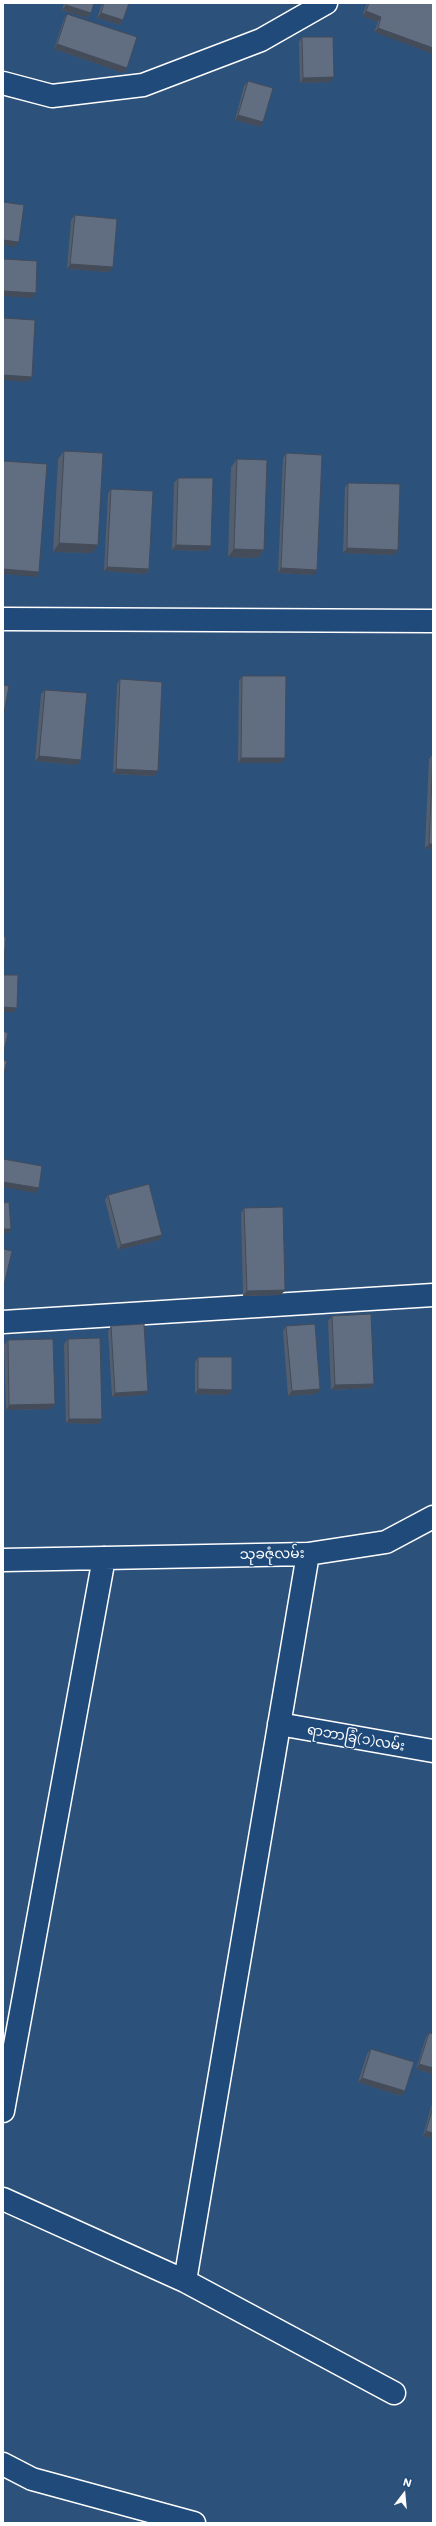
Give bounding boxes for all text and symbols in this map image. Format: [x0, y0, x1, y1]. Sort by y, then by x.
street label: သုခဇုံလမ်း [239, 1545, 305, 1563]
street label: ရာဘာခြံ(၁)လမ်း [306, 1721, 406, 1755]
north arrow [384, 2474, 424, 2514]
text: N [401, 2474, 414, 2490]

